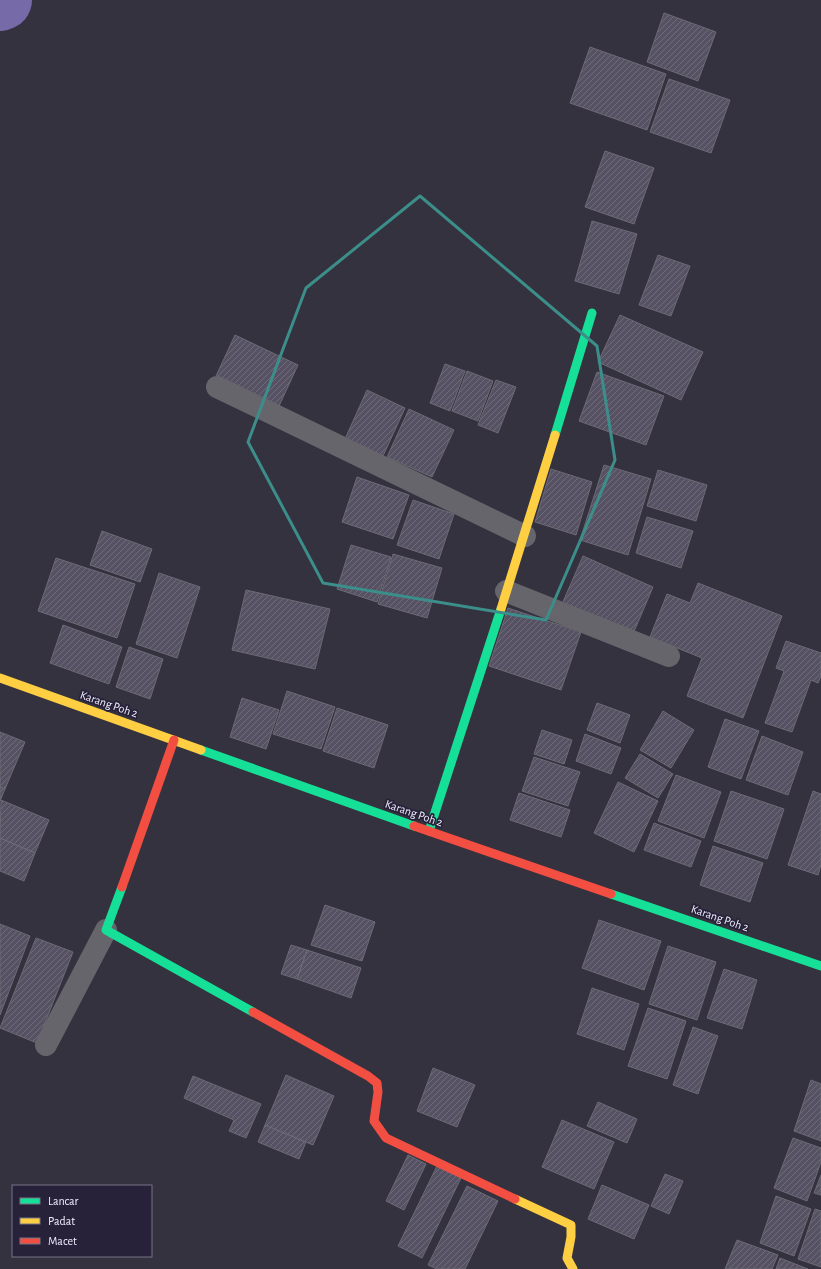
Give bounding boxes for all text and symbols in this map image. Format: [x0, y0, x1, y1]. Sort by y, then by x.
street label: Karang Poh 2 [79, 688, 140, 720]
street label: Karang Poh 2 [384, 797, 445, 829]
street label: Karang Poh 2 [690, 902, 751, 934]
legend [12, 1185, 152, 1257]
text: Lancar [48, 1195, 79, 1207]
text: Padat [48, 1215, 75, 1227]
text: Macet [48, 1235, 77, 1247]

